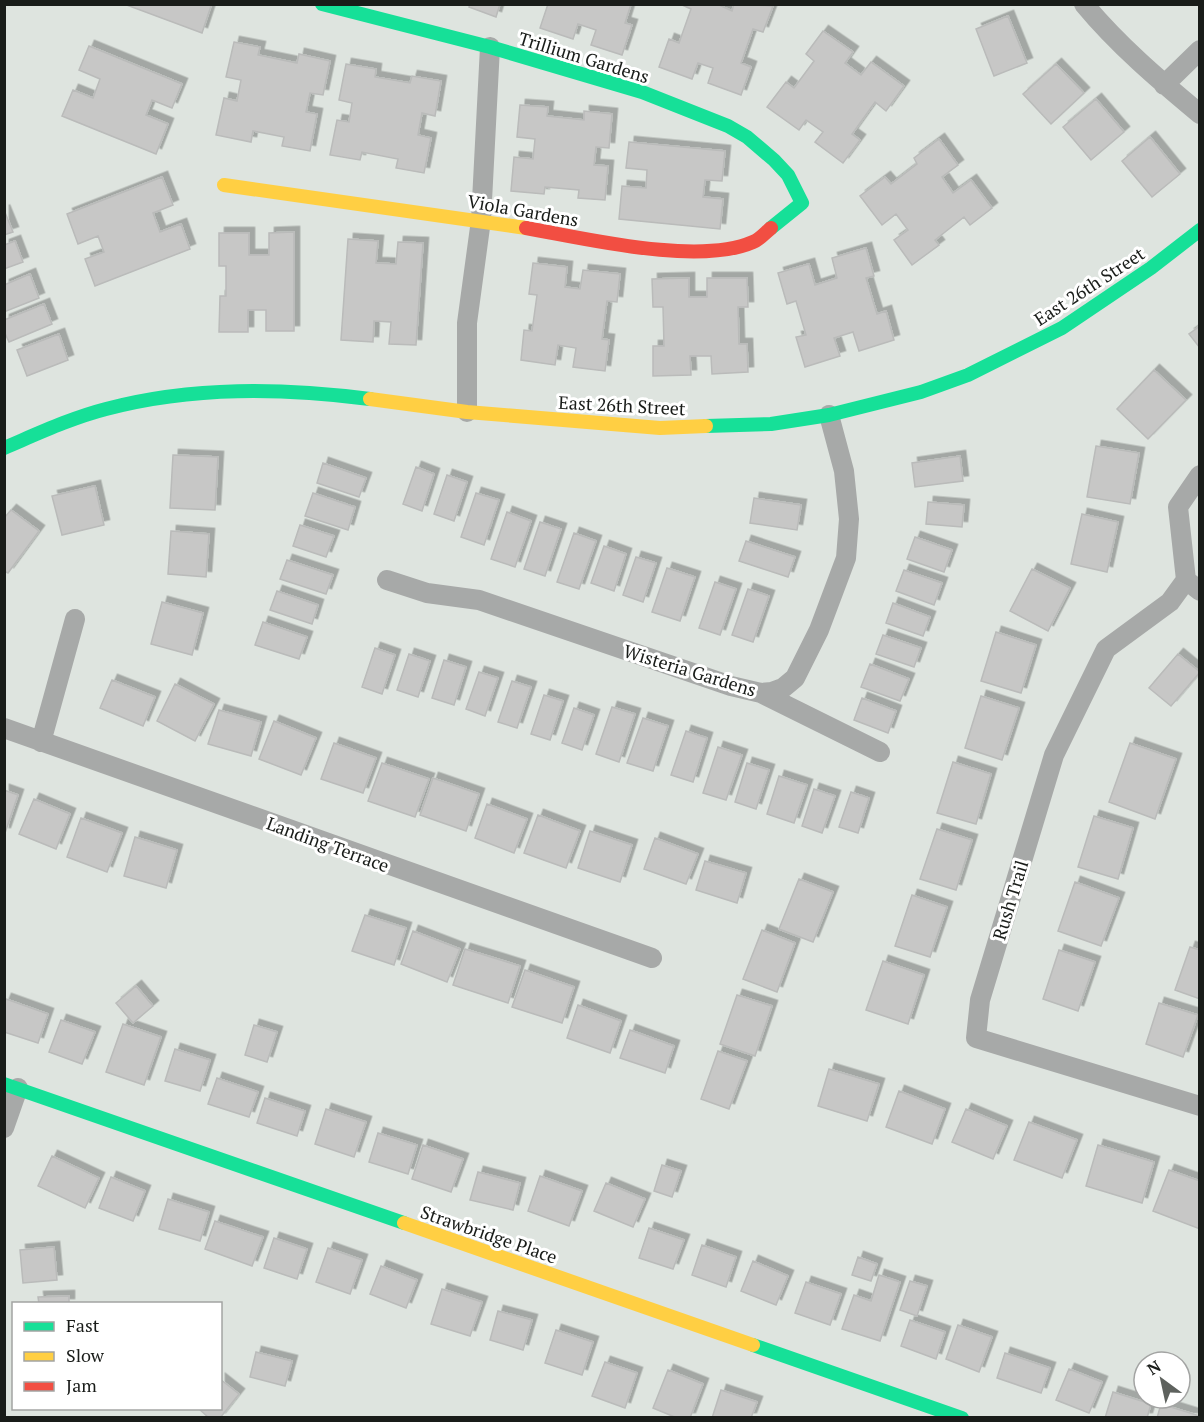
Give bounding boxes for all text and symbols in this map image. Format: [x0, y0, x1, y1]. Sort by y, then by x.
street label: Trillium Gardens [516, 26, 652, 88]
street label: Viola Gardens [466, 188, 580, 232]
street label: East 26th Street [1029, 241, 1149, 331]
street label: East 26th Street [558, 390, 686, 420]
street label: Wisteria Gardens [621, 638, 759, 702]
street label: Landing Terrace [263, 811, 393, 877]
street label: Rush Trail [987, 857, 1033, 943]
street label: Strawbridge Place [418, 1199, 560, 1269]
legend [12, 1302, 222, 1410]
text: Fast [66, 1313, 100, 1337]
text: Slow [66, 1343, 105, 1367]
north arrow [1132, 1350, 1192, 1410]
text: N [1143, 1355, 1165, 1380]
text: Jam [66, 1373, 97, 1397]

